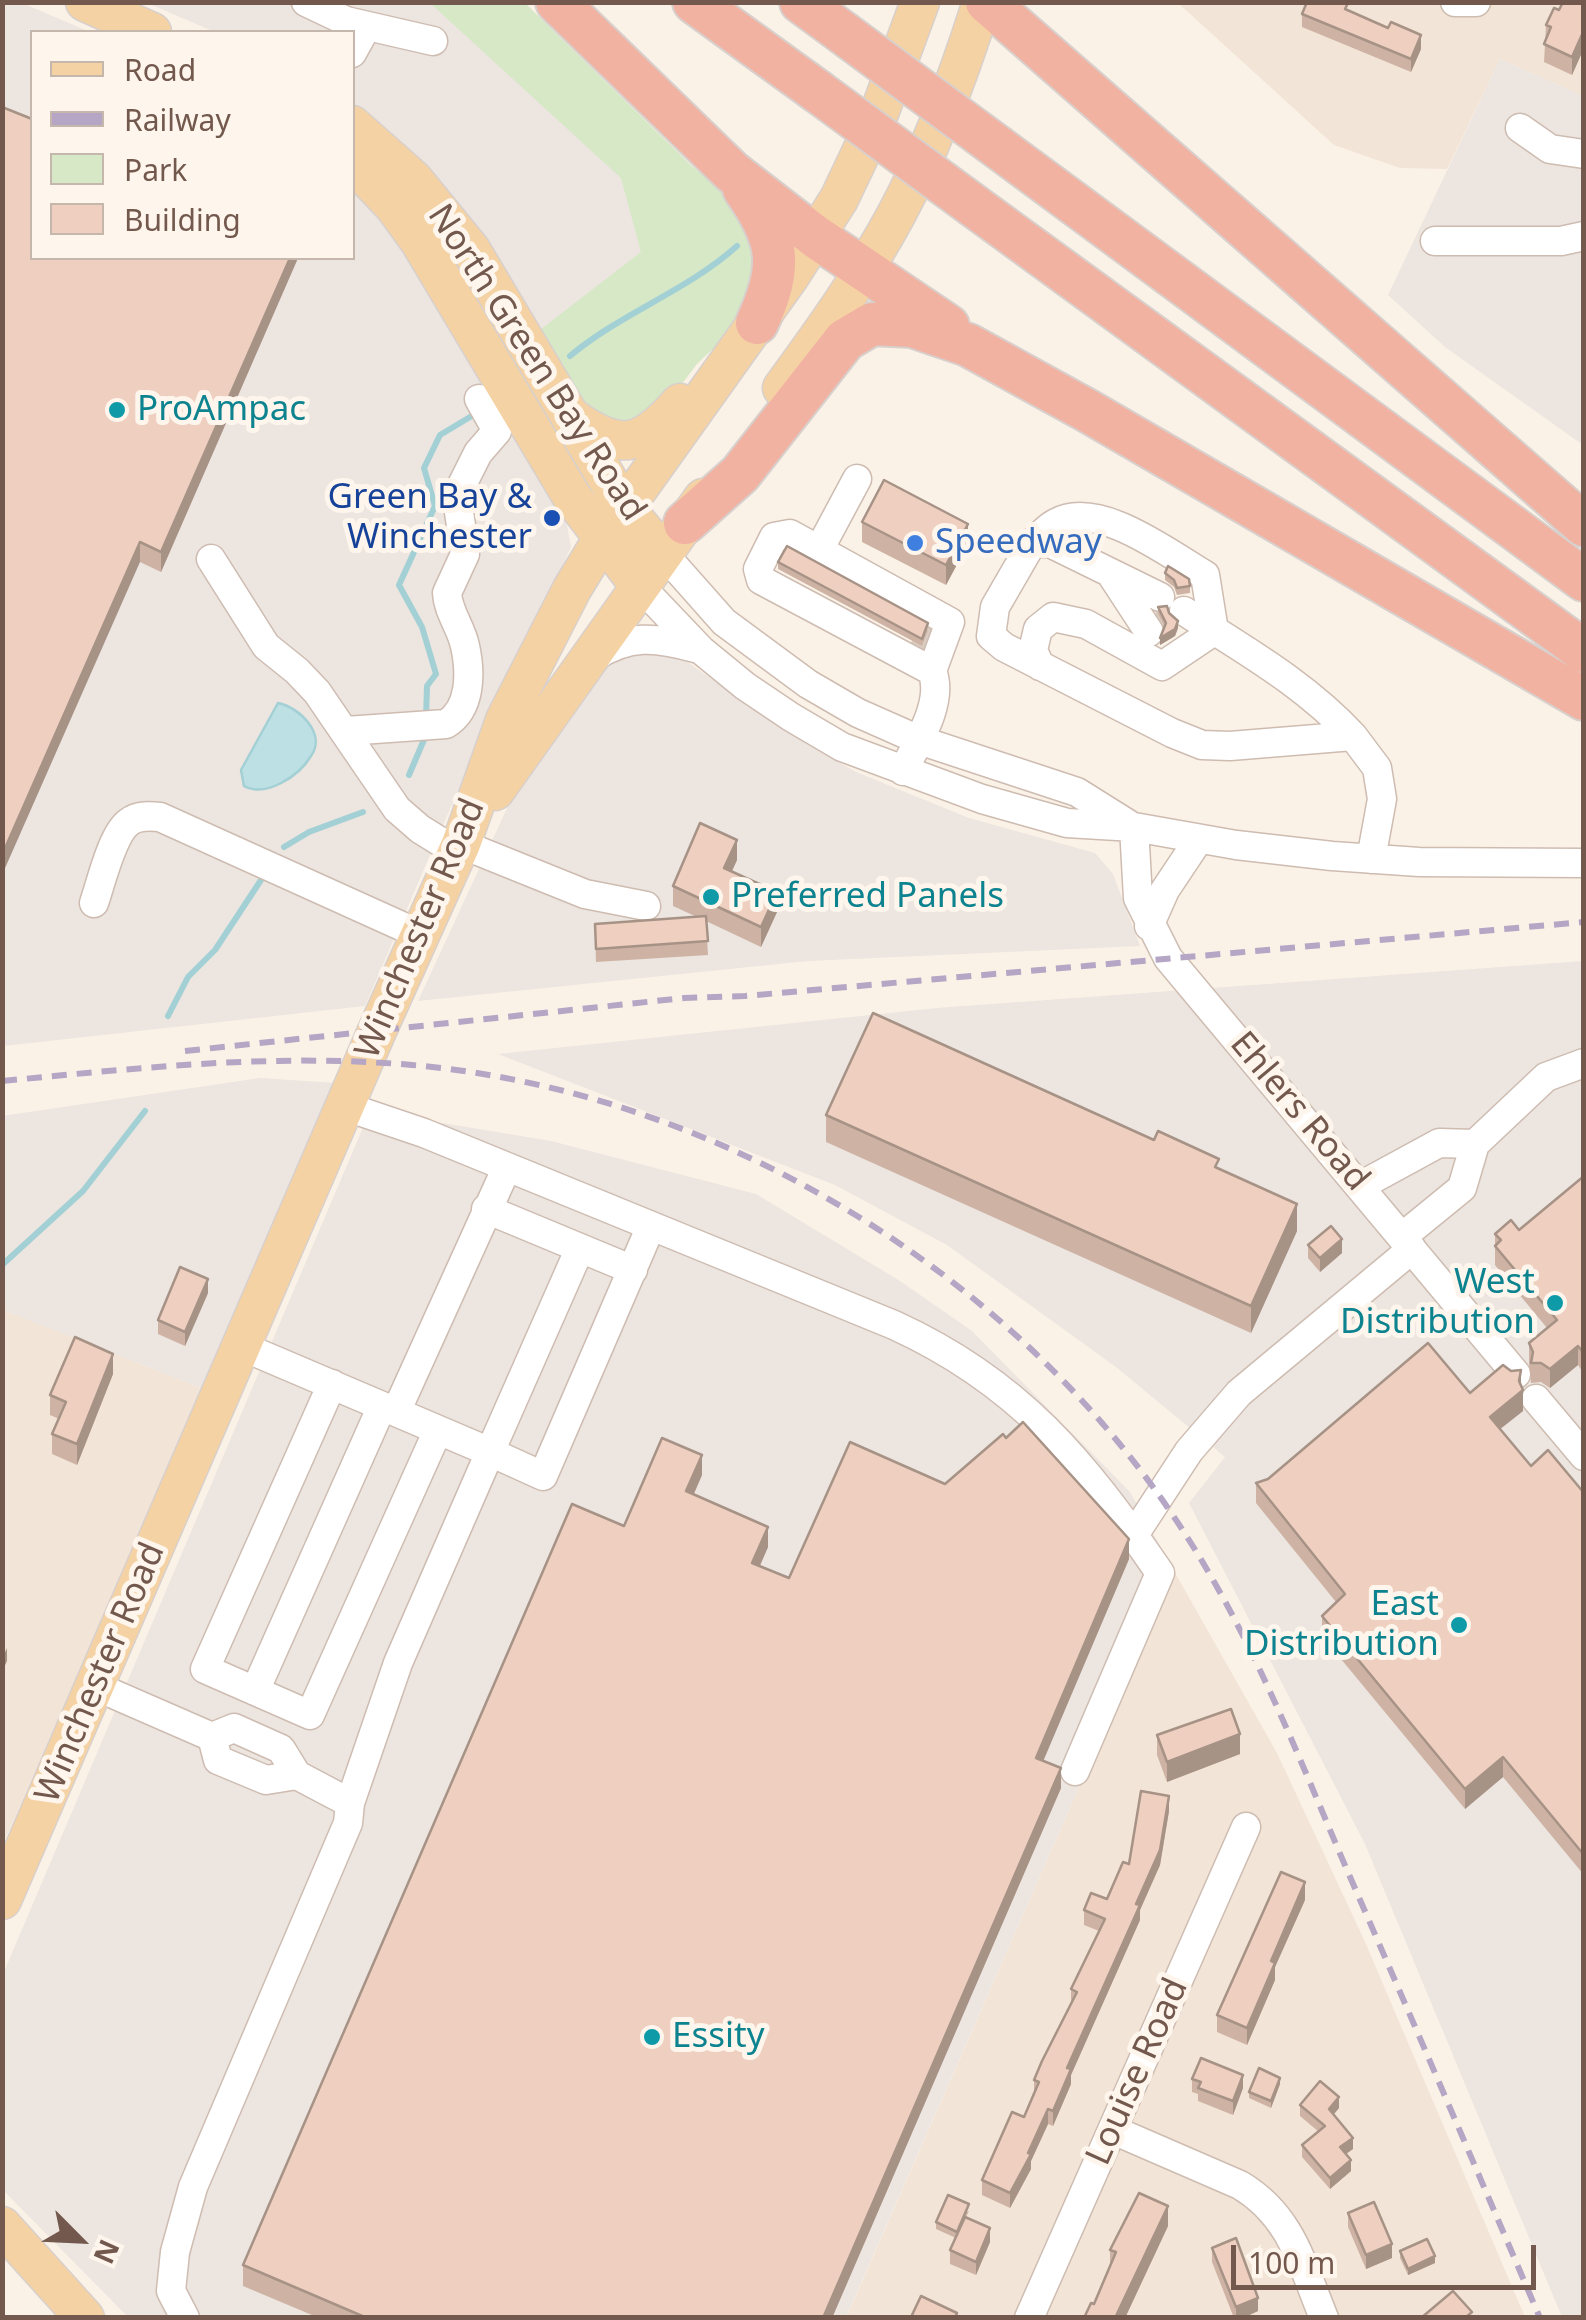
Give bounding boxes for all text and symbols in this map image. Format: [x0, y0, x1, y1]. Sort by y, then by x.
legend [30, 30, 355, 260]
text: Road [124, 49, 196, 90]
text: Railway [124, 99, 231, 140]
text: Park [124, 149, 187, 190]
street label: North Green Bay Road [418, 197, 654, 529]
text: Building [124, 199, 241, 240]
place label: ProAmpac [137, 389, 306, 431]
marker: ProAmpac [106, 399, 128, 421]
place label: Green Bay & Winchester [328, 477, 532, 559]
marker: Green Bay & Winchester [541, 507, 563, 529]
place label: Speedway [935, 522, 1102, 564]
marker: Speedway [904, 532, 926, 554]
street label: Winchester Road [347, 793, 495, 1065]
place label: Preferred Panels [731, 876, 1004, 918]
marker: Preferred Panels [700, 886, 722, 908]
street label: Ehlers Road [1220, 1024, 1378, 1200]
place label: West Distribution [1340, 1262, 1535, 1344]
marker: West Distribution [1544, 1292, 1566, 1314]
street label: Winchester Road [27, 1537, 175, 1809]
place label: East Distribution [1244, 1584, 1439, 1666]
marker: East Distribution [1448, 1614, 1470, 1636]
street label: Louise Road [1078, 1972, 1198, 2172]
place label: Essity [672, 2016, 765, 2058]
marker: Essity [641, 2026, 663, 2048]
north arrow [30, 2190, 130, 2290]
scale bar [1236, 2225, 1541, 2287]
text: N [85, 2234, 129, 2270]
text: 100 m [1248, 2242, 1335, 2283]

